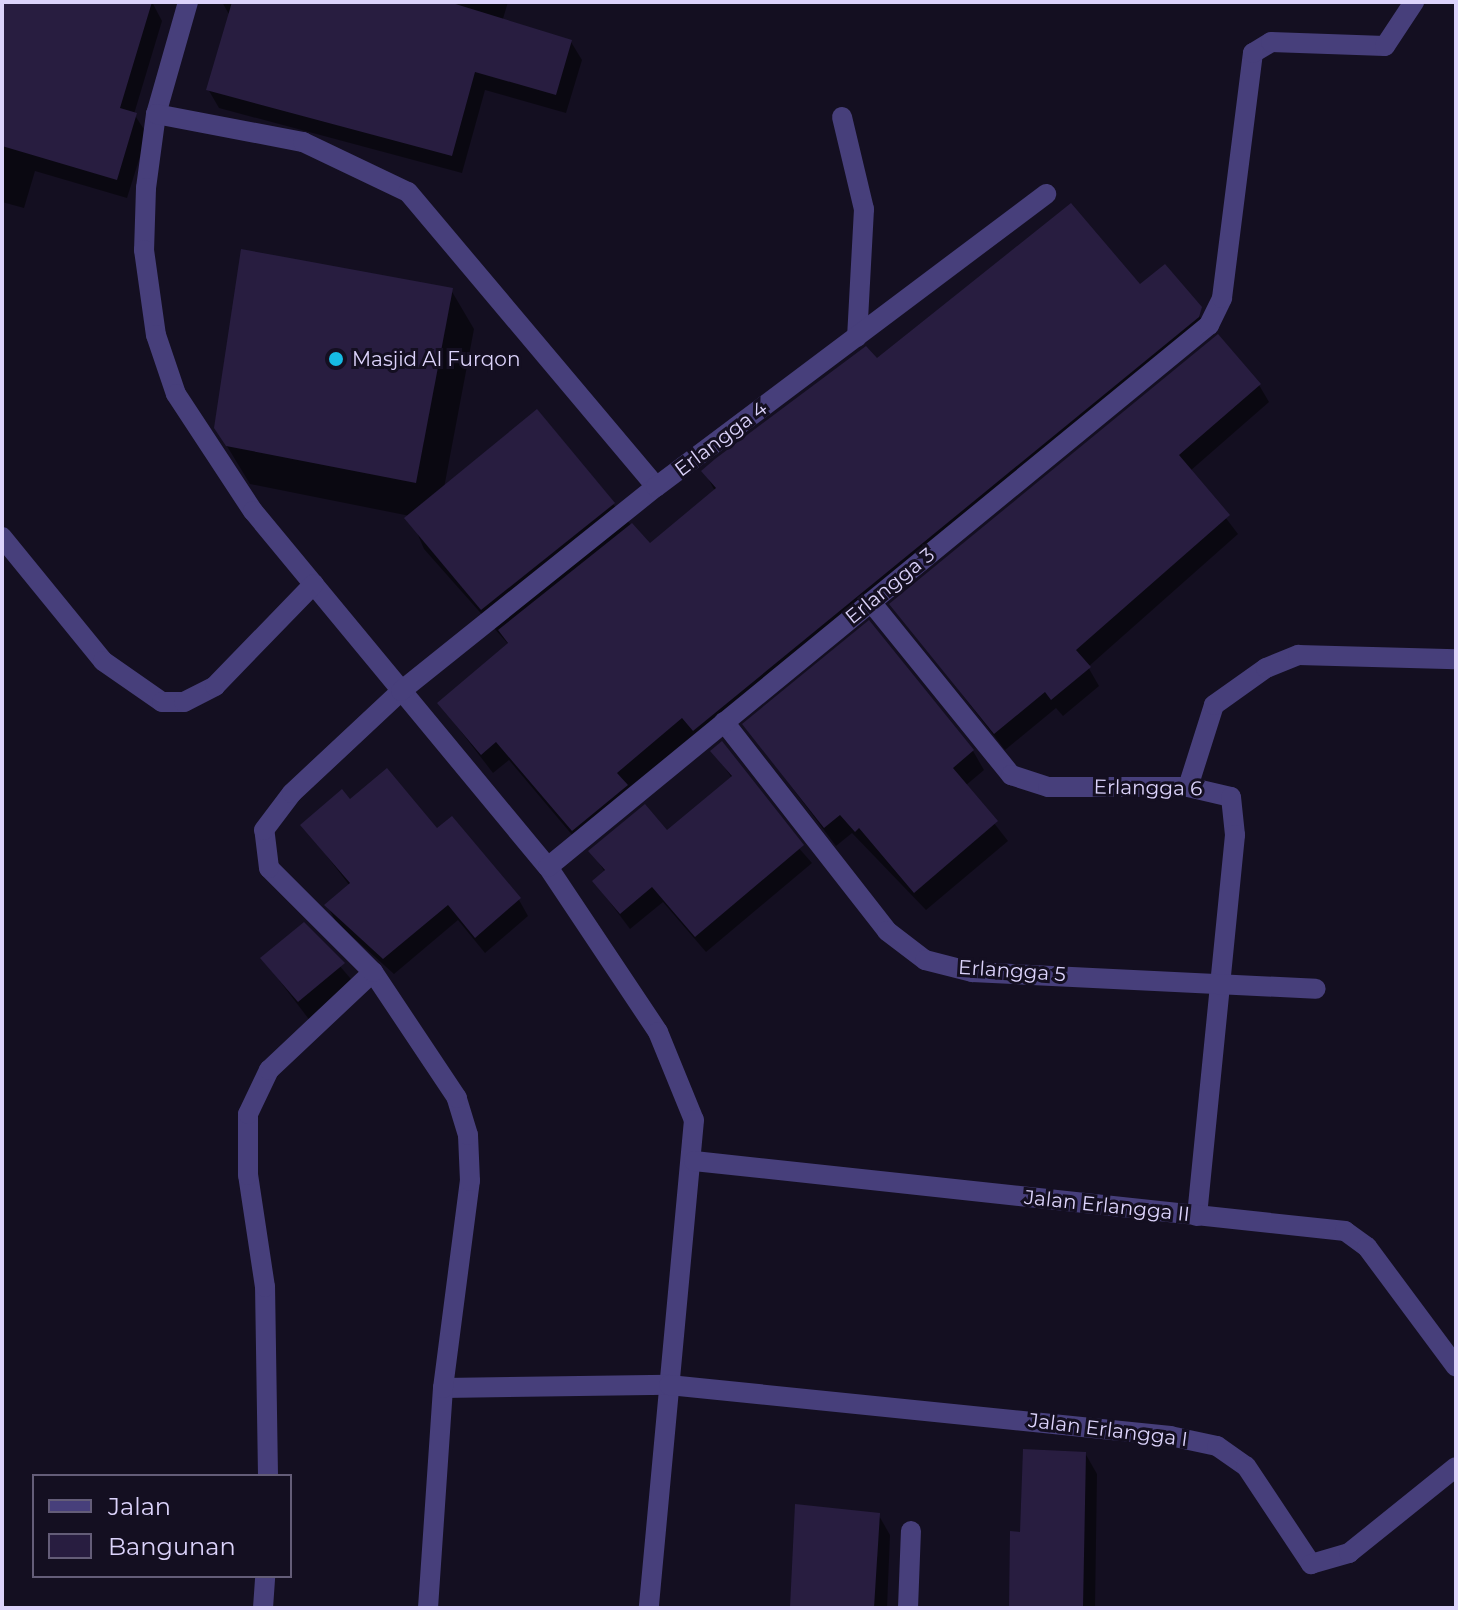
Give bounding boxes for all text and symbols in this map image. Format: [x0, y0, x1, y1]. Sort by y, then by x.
place label: Masjid Al Furqon [352, 347, 520, 371]
marker: Masjid Al Furqon [327, 350, 345, 368]
street label: Erlangga 4 [670, 396, 772, 482]
street label: Erlangga 3 [841, 543, 939, 629]
street label: Erlangga 6 [1094, 775, 1202, 801]
street label: Erlangga 5 [957, 955, 1067, 987]
street label: Jalan Erlangga II [1023, 1185, 1191, 1227]
street label: Jalan Erlangga I [1027, 1408, 1189, 1452]
legend [32, 1474, 292, 1578]
text: Jalan [108, 1492, 171, 1521]
text: Bangunan [108, 1532, 236, 1561]

